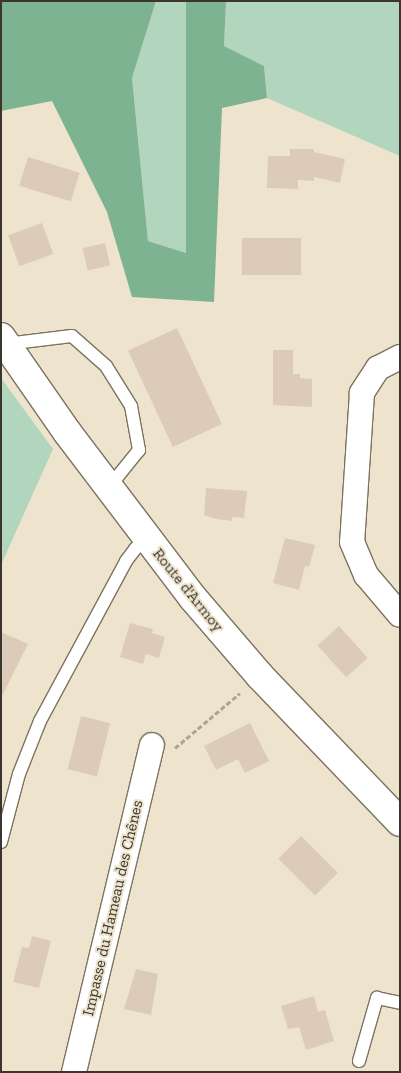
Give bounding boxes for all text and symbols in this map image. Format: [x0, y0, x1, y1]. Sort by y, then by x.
street label: Route d'Armoy [149, 544, 227, 636]
street label: Impasse du Hameau des Chênes [79, 798, 147, 1018]

